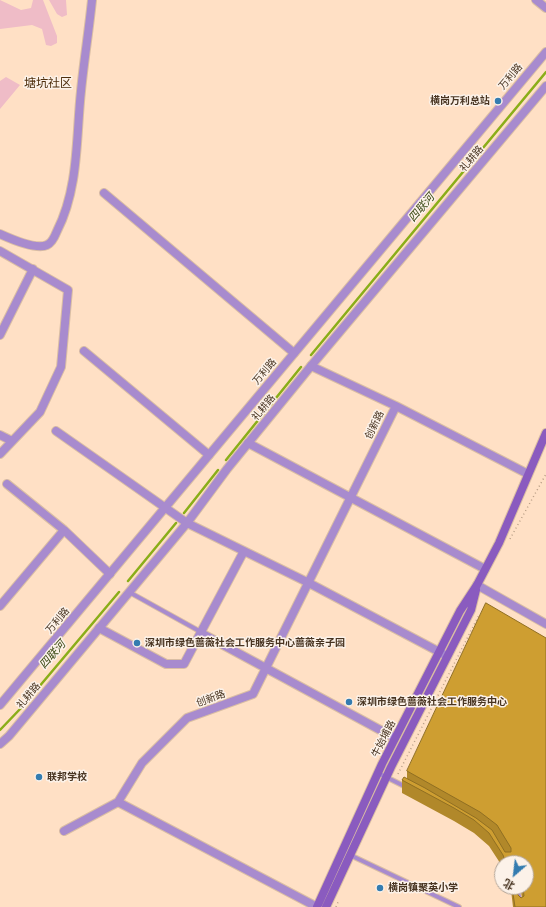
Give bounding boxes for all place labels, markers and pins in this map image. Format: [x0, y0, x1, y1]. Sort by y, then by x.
place label: 横岗万利总站 [430, 95, 490, 107]
marker: 横岗万利总站 [493, 96, 503, 106]
place label: 深圳市绿色蔷薇社会工作服务中心蔷薇亲子园 [145, 637, 345, 649]
marker: 深圳市绿色蔷薇社会工作服务中心蔷薇亲子园 [132, 638, 142, 648]
place label: 深圳市绿色蔷薇社会工作服务中心 [357, 696, 507, 708]
marker: 深圳市绿色蔷薇社会工作服务中心 [344, 697, 354, 707]
place label: 联邦学校 [47, 771, 87, 783]
marker: 联邦学校 [34, 772, 44, 782]
place label: 横岗镇聚英小学 [388, 882, 458, 894]
marker: 横岗镇聚英小学 [375, 883, 385, 893]

